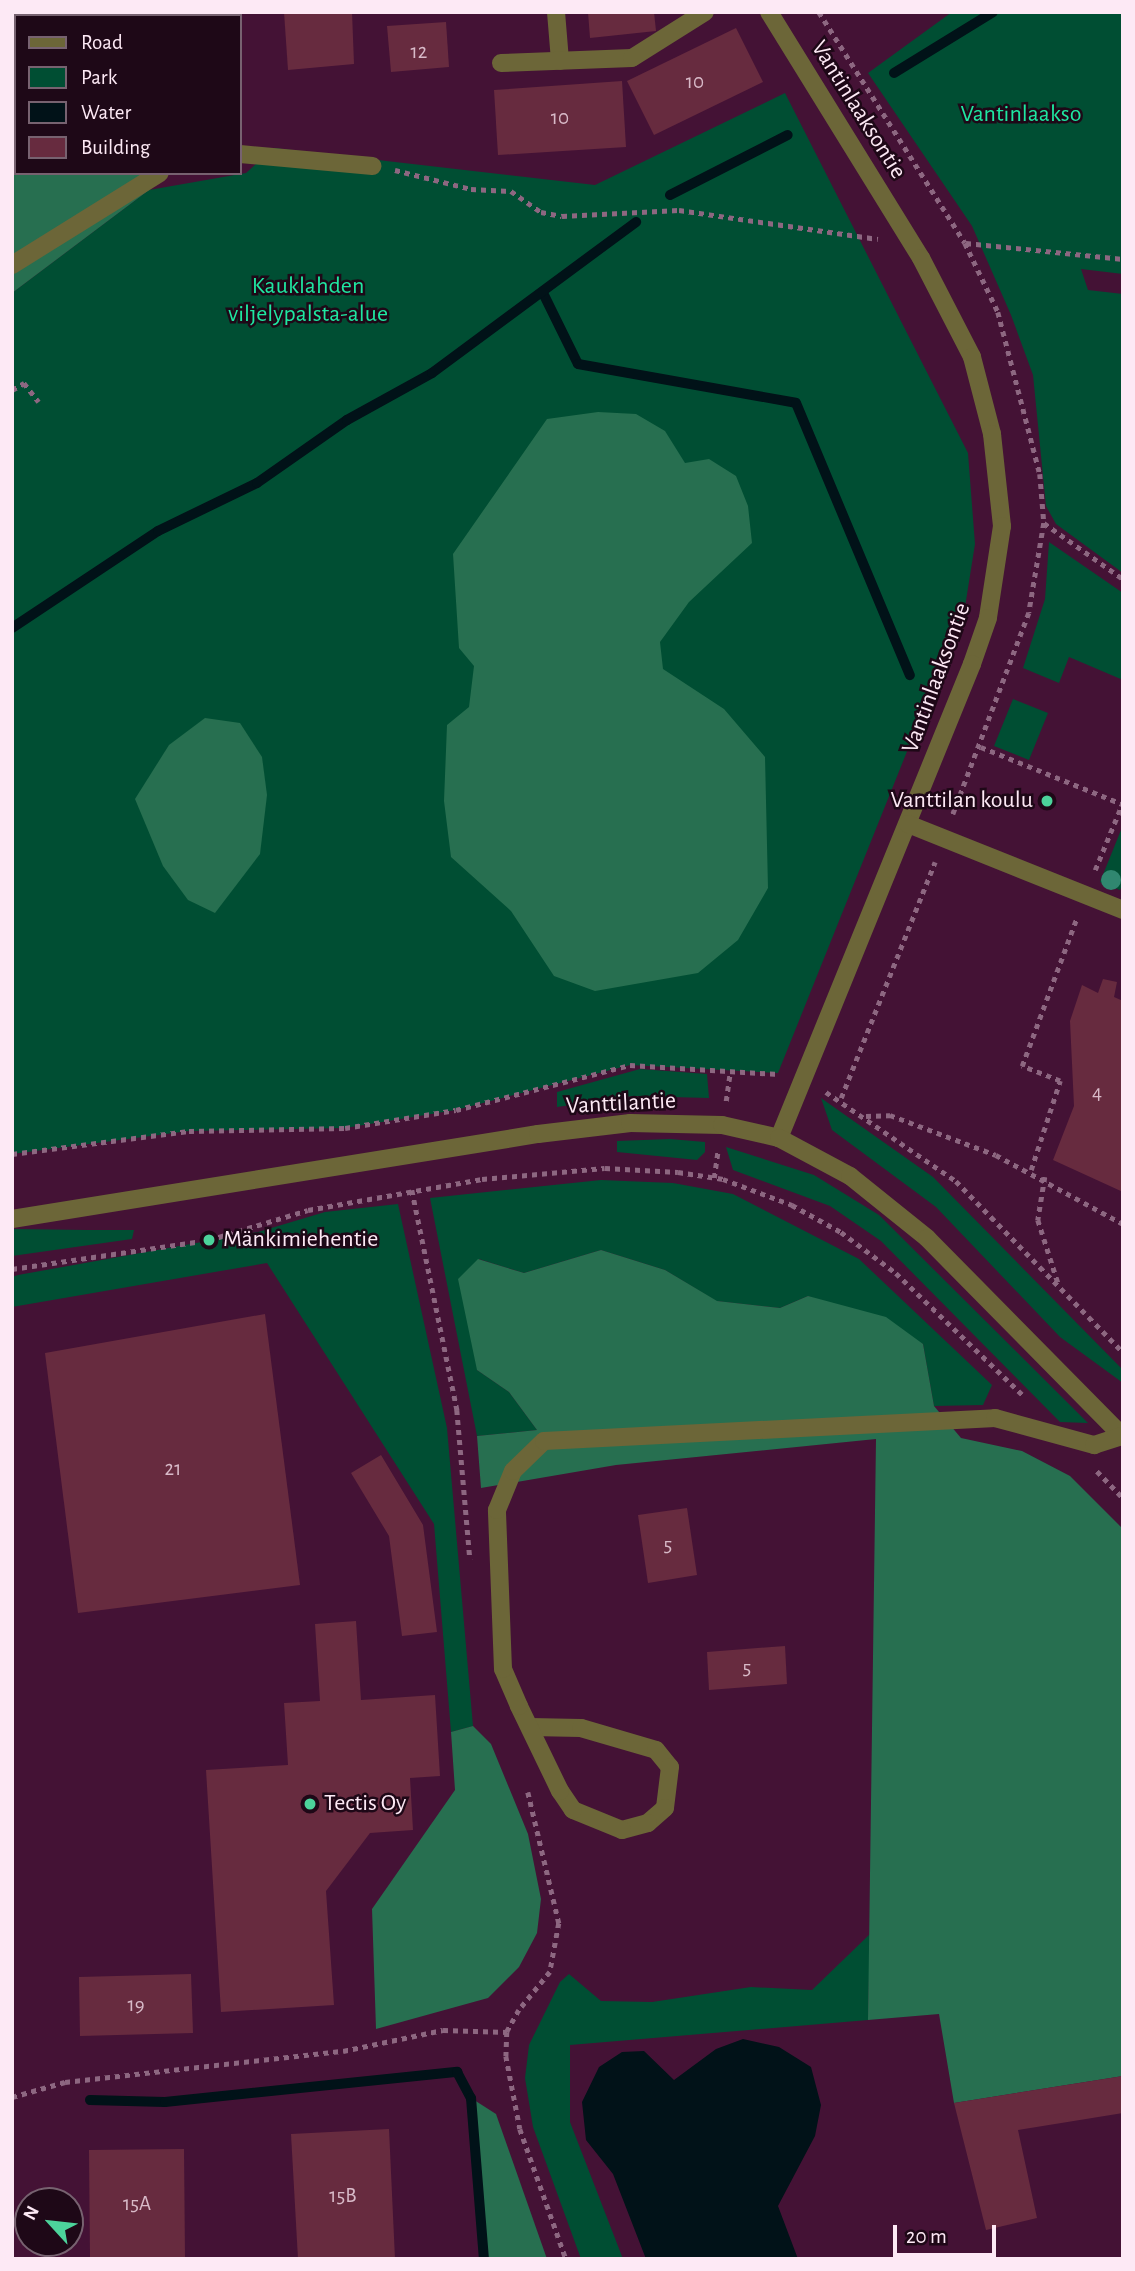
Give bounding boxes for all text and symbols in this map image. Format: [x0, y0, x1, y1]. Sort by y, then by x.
legend [14, 14, 242, 175]
text: Road [81, 32, 123, 53]
street label: Vantinlaaksontie [804, 35, 912, 185]
house number: 12 [411, 39, 427, 65]
text: Park [81, 67, 117, 88]
house number: 10 [686, 69, 704, 95]
park label: Vantinlaakso [960, 101, 1082, 129]
text: Water [81, 102, 131, 123]
house number: 10 [551, 105, 569, 131]
text: Building [81, 137, 150, 158]
park label: Kauklahden viljelypalsta-alue [228, 273, 388, 329]
street label: Vantinlaaksontie [896, 599, 978, 757]
place label: Vanttilan koulu [891, 787, 1033, 815]
marker: Vanttilan koulu [1039, 793, 1055, 809]
house number: 4 [1092, 1080, 1102, 1106]
street label: Vanttilantie [565, 1087, 677, 1121]
place label: Mänkimiehentie [223, 1226, 378, 1254]
marker: Mänkimiehentie [201, 1232, 217, 1248]
house number: 21 [165, 1456, 181, 1482]
house number: 5 [664, 1532, 672, 1558]
house number: 5 [743, 1655, 751, 1681]
place label: Tectis Oy [324, 1790, 406, 1818]
marker: Tectis Oy [302, 1796, 318, 1812]
house number: 19 [127, 1992, 145, 2018]
house number: 15B [329, 2183, 357, 2209]
north arrow [14, 2187, 84, 2257]
house number: 15A [123, 2191, 151, 2217]
text: N [20, 2203, 43, 2223]
scale bar [897, 2212, 1000, 2256]
text: 20 m [906, 2226, 947, 2247]

